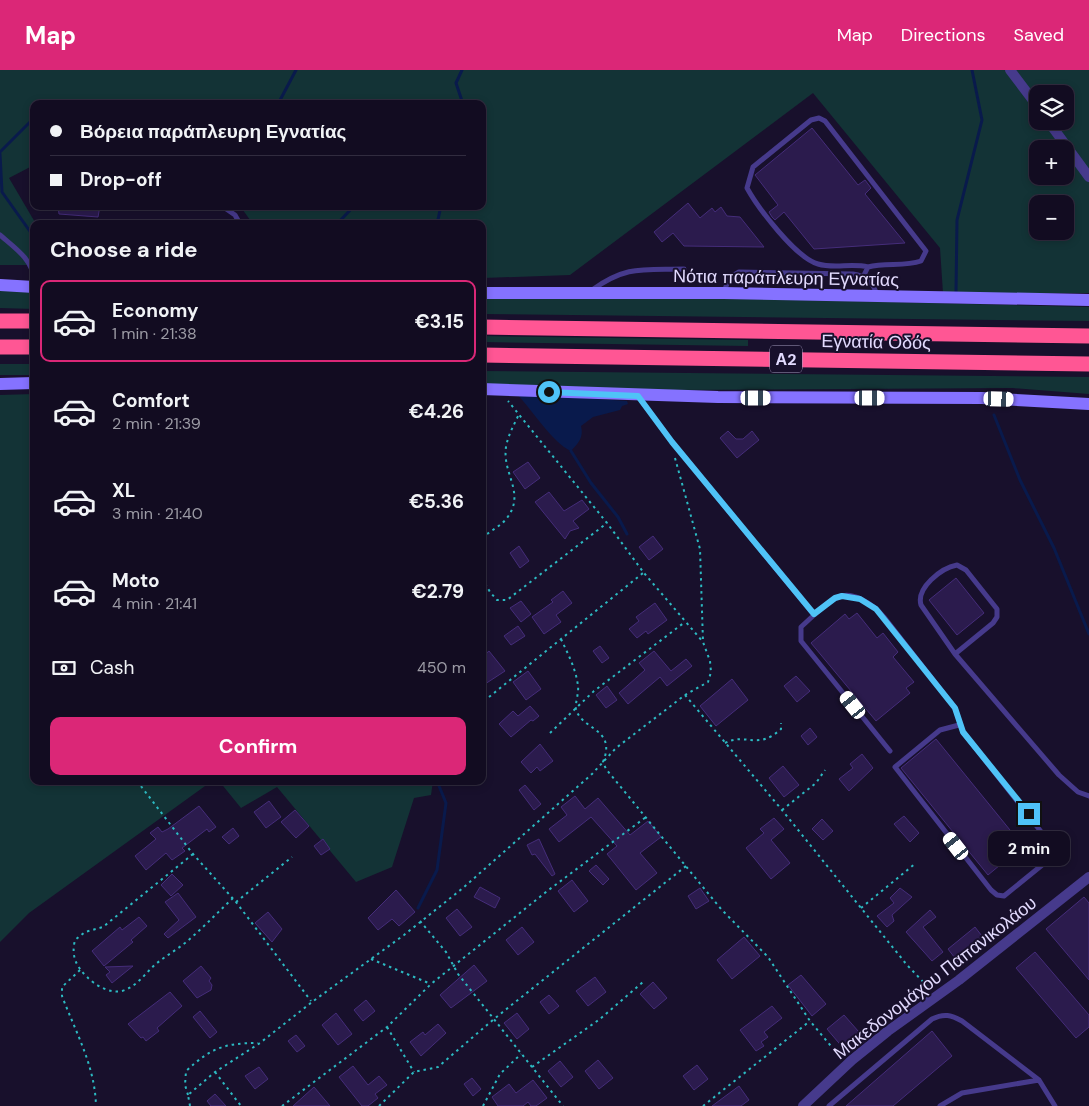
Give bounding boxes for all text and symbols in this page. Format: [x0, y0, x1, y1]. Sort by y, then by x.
text: Map [25, 20, 76, 51]
text: Map [837, 23, 873, 47]
text: Directions [901, 23, 986, 47]
text: Saved [1014, 23, 1064, 47]
map controls [1029, 85, 1074, 240]
button: layers [1029, 85, 1074, 130]
text: Βόρεια παράπλευρη Εγνατίας [80, 119, 347, 144]
button: + [1029, 140, 1074, 185]
text: Drop-off [80, 167, 162, 192]
button: − [1029, 195, 1074, 240]
text: Choose a ride [50, 235, 198, 264]
street label: Νότια παράπλευρη Εγνατίας [673, 264, 899, 292]
text: Economy [112, 298, 199, 323]
icon: car [52, 299, 97, 344]
text: €3.15 [415, 309, 464, 334]
text: 1 min · 21:38 [112, 323, 197, 344]
street label: Εγνατία Οδός [821, 329, 931, 355]
road number: Α2 [770, 346, 802, 372]
route start [538, 381, 560, 403]
text: Comfort [112, 388, 190, 413]
icon: car [52, 389, 97, 434]
car [741, 391, 771, 406]
car [855, 391, 885, 406]
car [983, 391, 1014, 407]
text: €4.26 [409, 399, 464, 424]
text: 2 min · 21:39 [112, 413, 201, 434]
text: XL [112, 478, 135, 503]
icon: car [52, 479, 97, 524]
text: €5.36 [409, 489, 464, 514]
text: 3 min · 21:40 [112, 503, 203, 524]
text: Moto [112, 568, 160, 593]
icon: car [52, 569, 97, 614]
text: €2.79 [412, 579, 464, 604]
text: 4 min · 21:41 [112, 593, 197, 614]
icon: cash [50, 654, 78, 682]
text: Cash [90, 655, 134, 680]
text: 450 m [417, 657, 466, 678]
car [837, 689, 868, 721]
button: Confirm [50, 717, 466, 775]
route end [1018, 803, 1040, 825]
car [940, 830, 971, 862]
callout: 2 min [988, 832, 1070, 866]
text: 2 min [1008, 838, 1050, 859]
street label: Μακεδονομάχου Παπανικολάου [828, 891, 1042, 1065]

